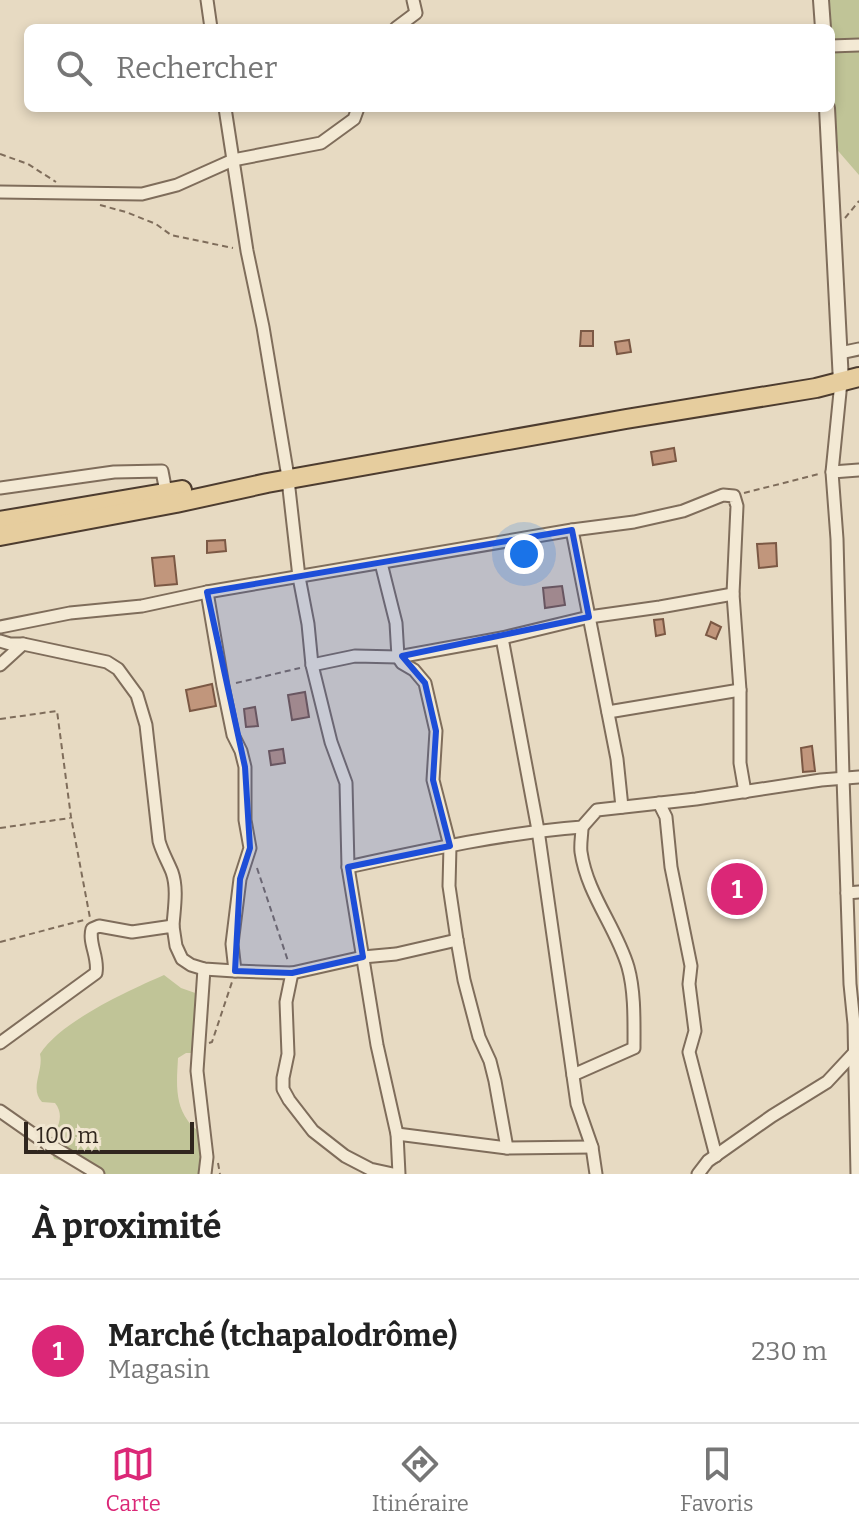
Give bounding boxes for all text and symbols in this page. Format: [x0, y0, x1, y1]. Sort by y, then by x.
search box [24, 24, 835, 112]
icon: search [52, 46, 96, 90]
text: Rechercher [116, 50, 277, 86]
your location [504, 534, 544, 574]
pin: 1 [711, 859, 763, 919]
scale bar [24, 1118, 194, 1154]
text: 100 m [36, 1122, 99, 1149]
text: À proximité [32, 1206, 222, 1247]
text: Marché (tchapalodrôme) [108, 1318, 458, 1354]
text: 1 [52, 1336, 64, 1367]
text: 230 m [751, 1336, 827, 1367]
text: Magasin [108, 1354, 210, 1385]
tab: Carte [106, 1442, 161, 1517]
tab: Itinéraire [372, 1442, 469, 1517]
tab: Favoris [680, 1442, 753, 1517]

